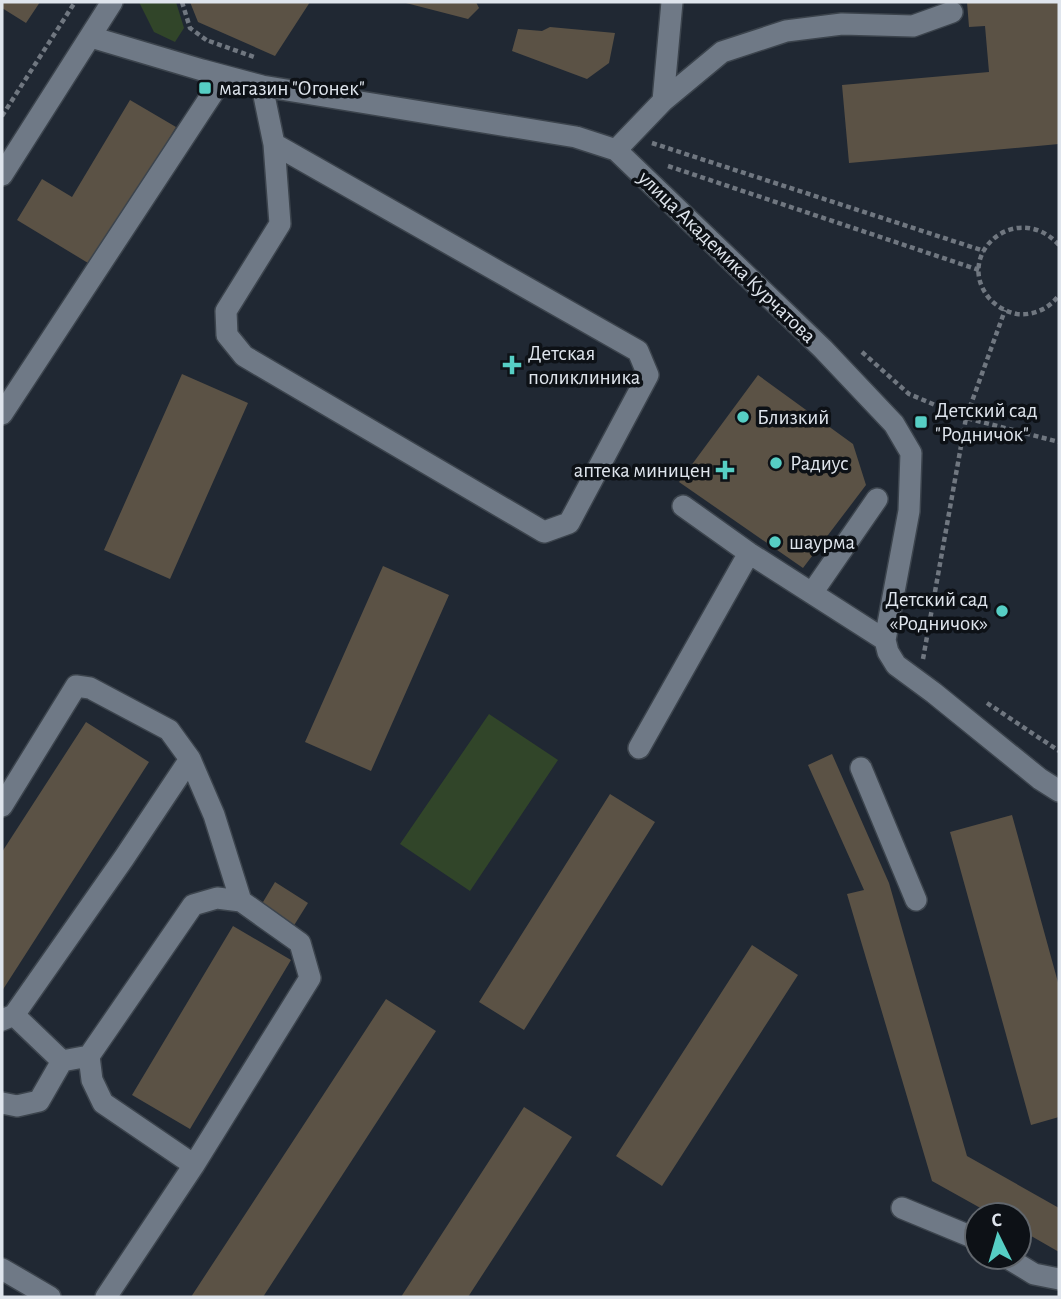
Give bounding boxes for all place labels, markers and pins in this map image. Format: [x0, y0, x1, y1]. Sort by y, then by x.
place label: магазин "Огонек" [219, 78, 365, 99]
marker: магазин "Огонек" [197, 80, 213, 96]
place label: Детская поликлиника [528, 343, 641, 388]
marker: Детская поликлиника [502, 355, 522, 375]
place label: Детский сад "Родничок" [935, 400, 1038, 445]
place label: Близкий [757, 407, 829, 428]
marker: Близкий [735, 409, 751, 425]
marker: Детский сад "Родничок" [913, 414, 929, 430]
place label: Радиус [790, 453, 849, 474]
marker: Радиус [768, 455, 784, 471]
place label: аптека миницен [574, 460, 711, 481]
marker: аптека миницен [717, 462, 733, 478]
place label: шаурма [789, 532, 856, 553]
marker: шаурма [767, 534, 783, 550]
place label: Детский сад «Родничок» [885, 589, 988, 634]
marker: Детский сад «Родничок» [994, 603, 1010, 619]

